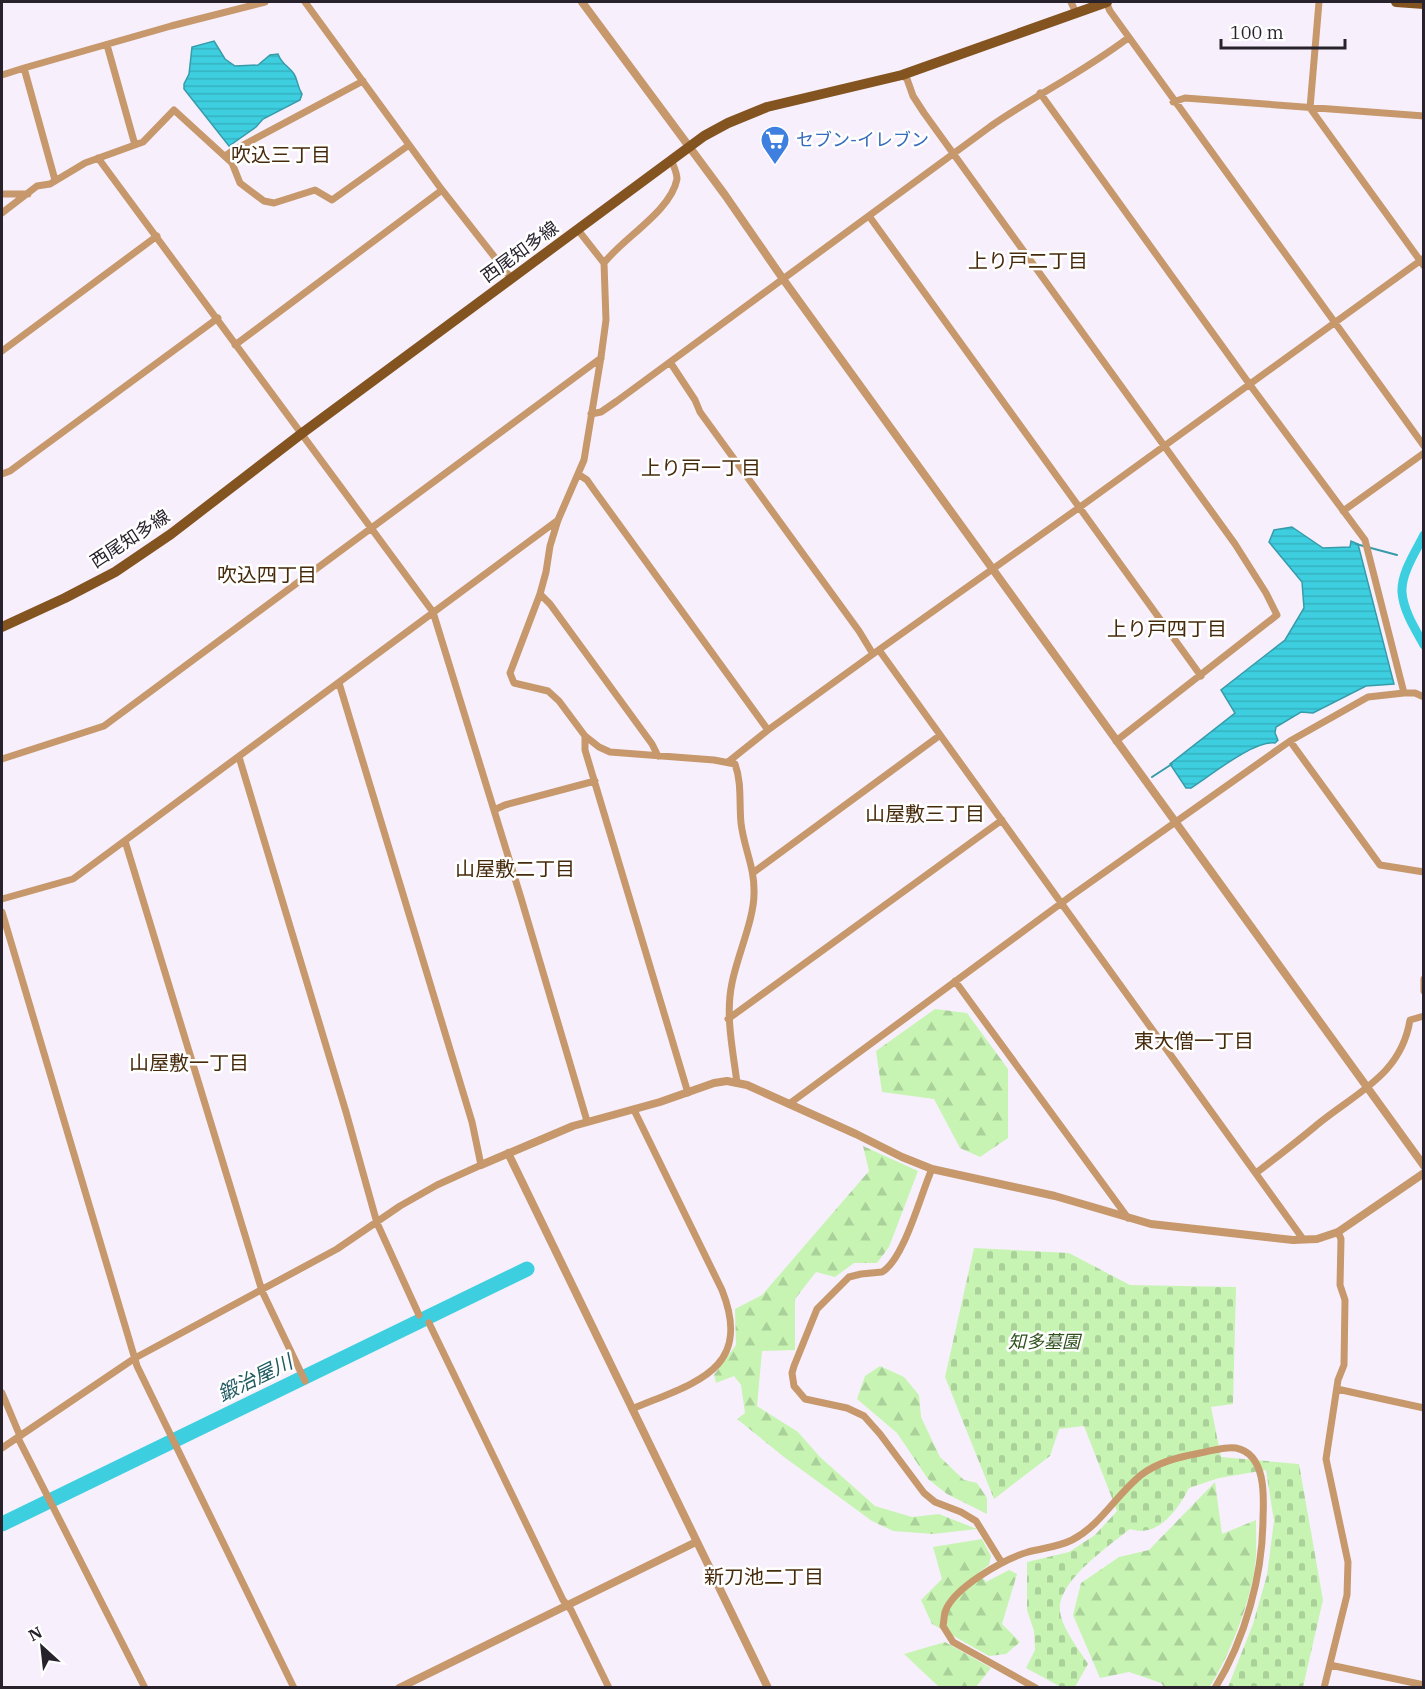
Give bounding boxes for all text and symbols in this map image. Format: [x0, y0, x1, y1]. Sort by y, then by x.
scale bar [1221, 12, 1346, 50]
text: 100 m [1230, 21, 1284, 44]
supermarket icon: セブン-イレブン [759, 124, 791, 166]
place label: セブン-イレブン [796, 128, 929, 151]
district label: 吹込三丁目 [231, 141, 331, 168]
street label: 西尾知多線 [477, 216, 563, 287]
district label: 上り戸二丁目 [968, 247, 1088, 274]
district label: 上り戸一丁目 [641, 454, 761, 481]
street label: 西尾知多線 [86, 504, 174, 573]
district label: 吹込四丁目 [217, 561, 317, 588]
district label: 上り戸四丁目 [1107, 615, 1227, 642]
district label: 山屋敷三丁目 [865, 800, 985, 827]
district label: 山屋敷二丁目 [455, 855, 575, 882]
district label: 東大僧一丁目 [1134, 1027, 1254, 1054]
district label: 山屋敷一丁目 [129, 1049, 249, 1076]
park label: 知多墓園 [1008, 1330, 1083, 1353]
water label: 鍛治屋川 [213, 1347, 298, 1407]
district label: 新刀池二丁目 [704, 1563, 824, 1590]
north arrow [12, 1617, 72, 1677]
text: N [25, 1622, 45, 1645]

